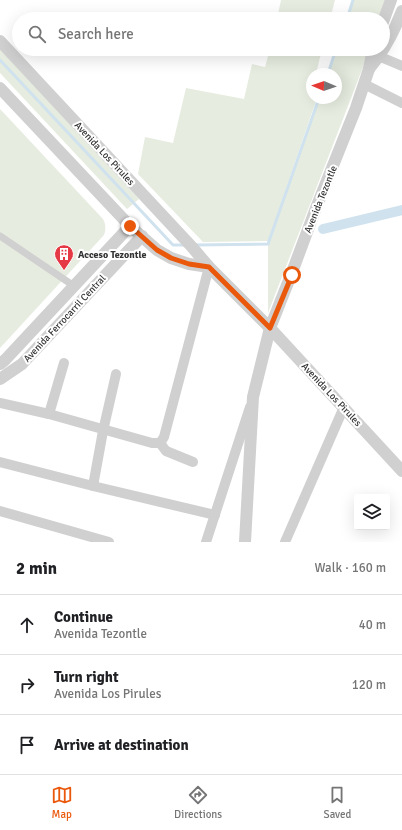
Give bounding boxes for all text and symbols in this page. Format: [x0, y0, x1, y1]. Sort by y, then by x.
search box [12, 12, 390, 56]
icon: search [26, 23, 48, 45]
text: Search here [58, 25, 134, 43]
north arrow [306, 68, 342, 104]
street label: Avenida Los Pirules [72, 119, 137, 188]
street label: Avenida Tezontle [302, 164, 340, 235]
route end [121, 217, 139, 235]
building icon: Acceso Tezontle [53, 243, 75, 271]
place label: Acceso Tezontle [78, 249, 146, 261]
route start [283, 266, 301, 284]
street label: Avenida Ferrocarril Central [21, 272, 108, 365]
street label: Avenida Los Pirules [299, 360, 364, 429]
map controls [354, 494, 390, 530]
button: layers [354, 494, 390, 530]
text: 2 min [16, 558, 57, 579]
text: Walk · 160 m [315, 560, 386, 576]
text: Continue [54, 608, 113, 626]
icon: ahead [16, 614, 38, 636]
text: 40 m [359, 617, 386, 633]
text: Avenida Tezontle [54, 626, 147, 642]
text: Turn right [54, 668, 119, 686]
icon: right [16, 674, 38, 696]
text: 120 m [352, 677, 386, 693]
text: Avenida Los Pirules [54, 686, 161, 702]
icon: arrive [16, 734, 38, 756]
text: Arrive at destination [54, 736, 189, 754]
tab: Map [51, 784, 73, 821]
tab: Directions [174, 784, 222, 821]
tab: Saved [324, 784, 351, 821]

